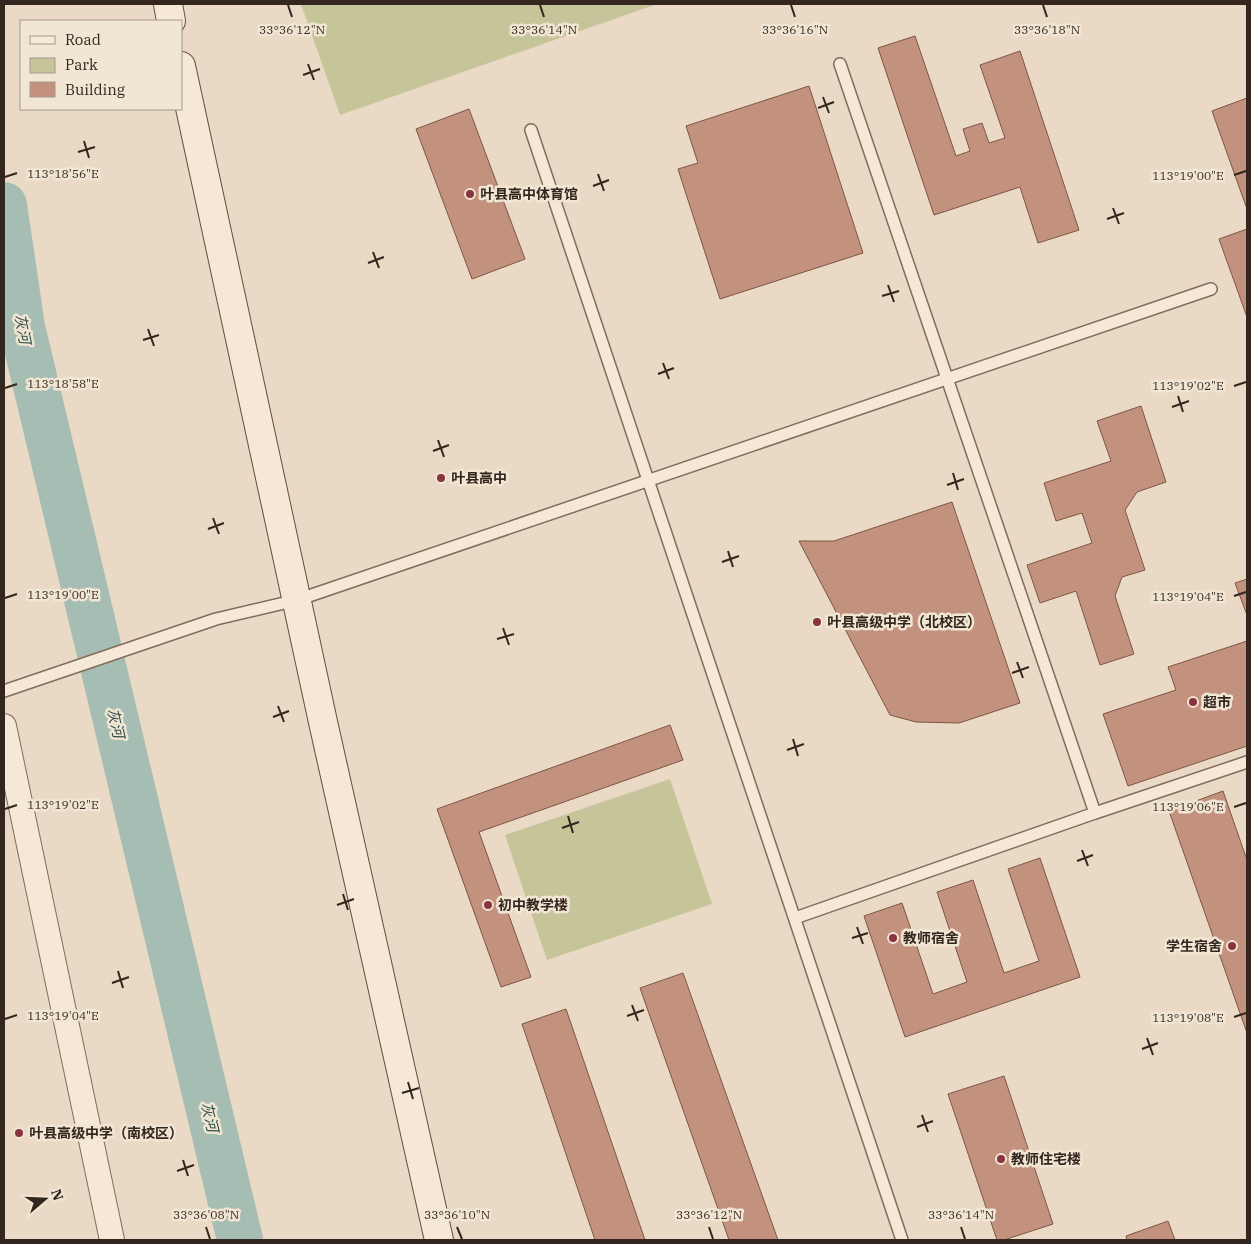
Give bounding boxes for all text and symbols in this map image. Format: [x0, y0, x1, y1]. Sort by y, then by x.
legend [20, 20, 182, 110]
text: 33°36'12"N [259, 22, 325, 37]
text: 33°36'14"N [511, 22, 577, 37]
text: 33°36'16"N [762, 22, 828, 37]
text: 33°36'18"N [1014, 22, 1080, 37]
text: Road [65, 30, 101, 49]
text: Park [65, 55, 98, 74]
text: Building [65, 80, 125, 99]
text: 113°18'56"E [27, 166, 99, 181]
text: 113°19'00"E [1152, 168, 1224, 183]
place label: 叶县高中体育馆 [480, 185, 578, 203]
marker: 叶县高中体育馆 [464, 188, 476, 200]
water label: 灰河 [11, 312, 36, 348]
text: 113°18'58"E [27, 376, 99, 391]
text: 113°19'02"E [1152, 378, 1224, 393]
place label: 叶县高中 [451, 469, 507, 487]
marker: 叶县高中 [435, 472, 447, 484]
text: 113°19'00"E [27, 587, 99, 602]
text: 113°19'04"E [1152, 589, 1224, 604]
place label: 叶县高级中学（北校区） [827, 613, 981, 631]
marker: 叶县高级中学（北校区） [811, 616, 823, 628]
place label: 超市 [1203, 693, 1231, 711]
marker: 超市 [1187, 696, 1199, 708]
water label: 灰河 [103, 706, 129, 743]
text: 113°19'02"E [27, 797, 99, 812]
text: 113°19'06"E [1152, 799, 1224, 814]
place label: 初中教学楼 [498, 896, 568, 914]
marker: 初中教学楼 [482, 899, 494, 911]
place label: 教师宿舍 [903, 929, 959, 947]
marker: 教师宿舍 [887, 932, 899, 944]
place label: 学生宿舍 [1166, 937, 1222, 955]
marker: 学生宿舍 [1226, 940, 1238, 952]
text: 113°19'04"E [27, 1008, 99, 1023]
text: 113°19'08"E [1152, 1010, 1224, 1025]
water label: 灰河 [197, 1100, 223, 1137]
place label: 叶县高级中学（南校区） [29, 1124, 183, 1142]
marker: 叶县高级中学（南校区） [13, 1127, 25, 1139]
place label: 教师住宅楼 [1011, 1150, 1081, 1168]
marker: 教师住宅楼 [995, 1153, 1007, 1165]
north arrow [20, 1174, 70, 1224]
text: N [47, 1187, 68, 1203]
text: 33°36'08"N [173, 1207, 239, 1222]
text: 33°36'10"N [424, 1207, 490, 1222]
text: 33°36'12"N [676, 1207, 742, 1222]
text: 33°36'14"N [928, 1207, 994, 1222]

